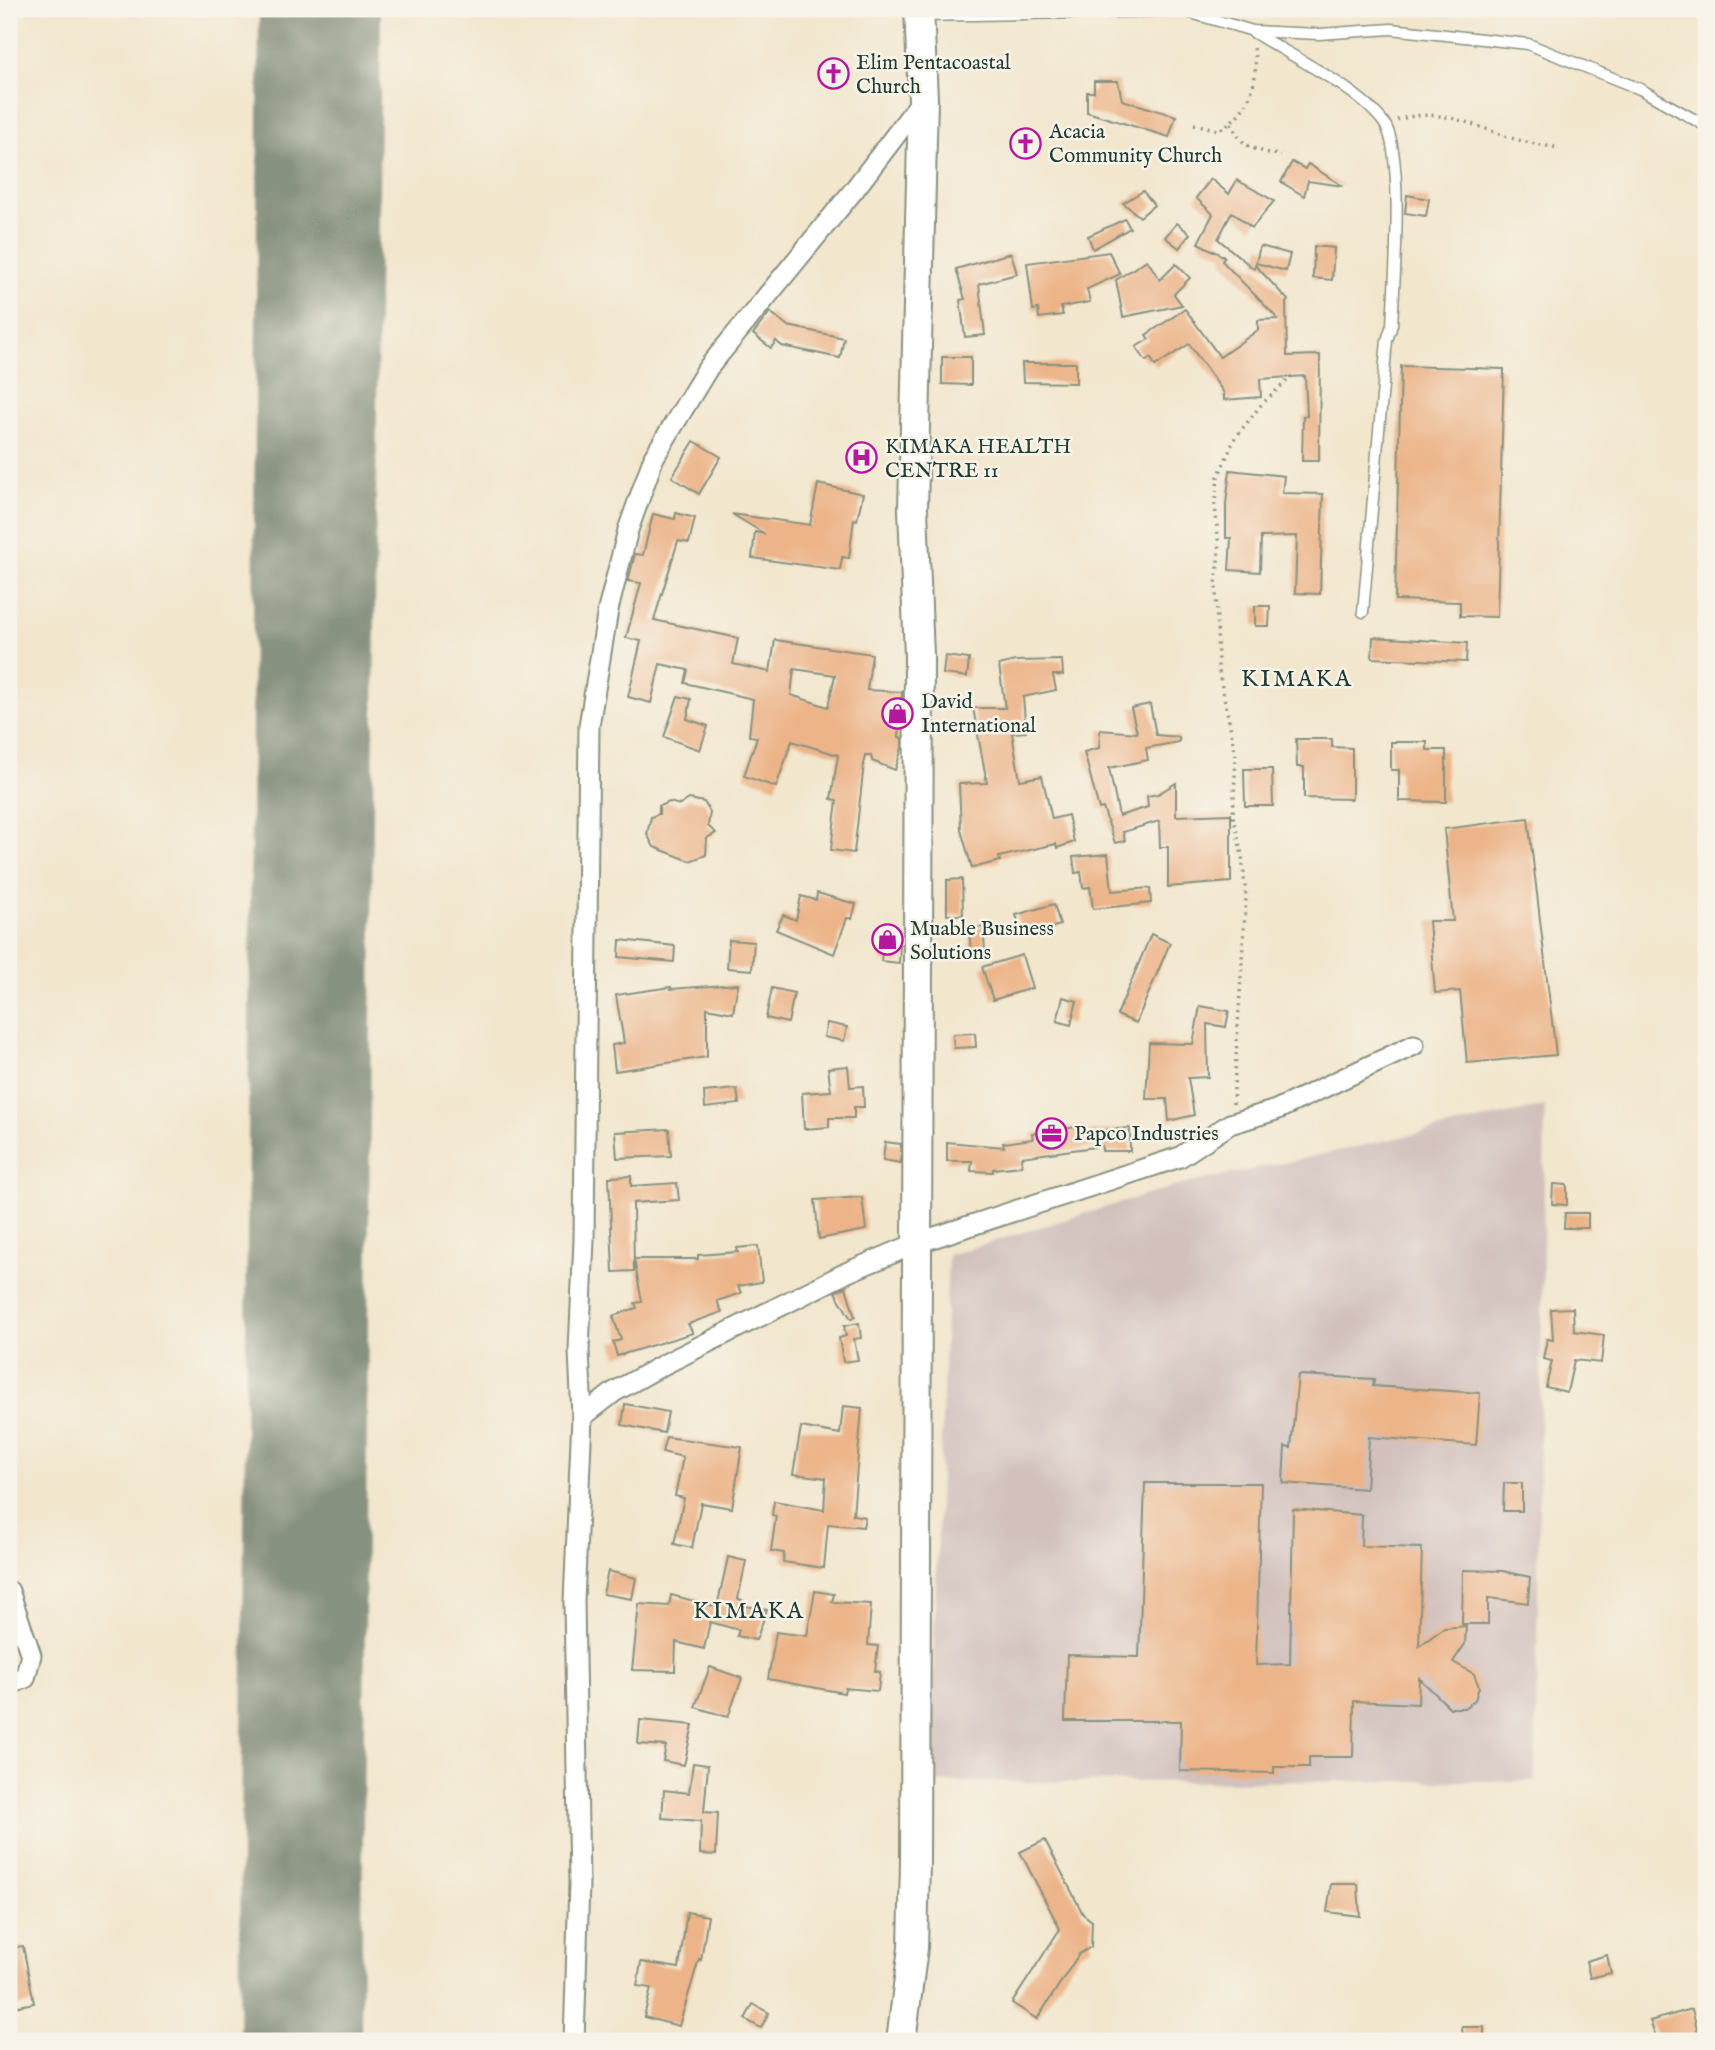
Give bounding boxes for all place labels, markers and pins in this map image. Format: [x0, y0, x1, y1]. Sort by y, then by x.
place label: Elim Pentacoastal Church [856, 50, 1011, 101]
church icon: Elim Pentacoastal Church [816, 57, 850, 91]
place label: Acacia Community Church [1048, 119, 1222, 170]
church icon: Acacia Community Church [1009, 126, 1043, 160]
place label: KIMAKA HEALTH CENTRE 11 [885, 434, 1071, 485]
hospital icon: KIMAKA HEALTH CENTRE 11 [845, 441, 879, 475]
place label: David International [921, 689, 1036, 740]
shop icon: David International [881, 696, 915, 730]
place label: Muable Business Solutions [910, 916, 1054, 967]
shop icon: Muable Business Solutions [870, 923, 904, 957]
office icon: Papco Industries [1034, 1116, 1068, 1150]
place label: Papco Industries [1074, 1121, 1219, 1148]

